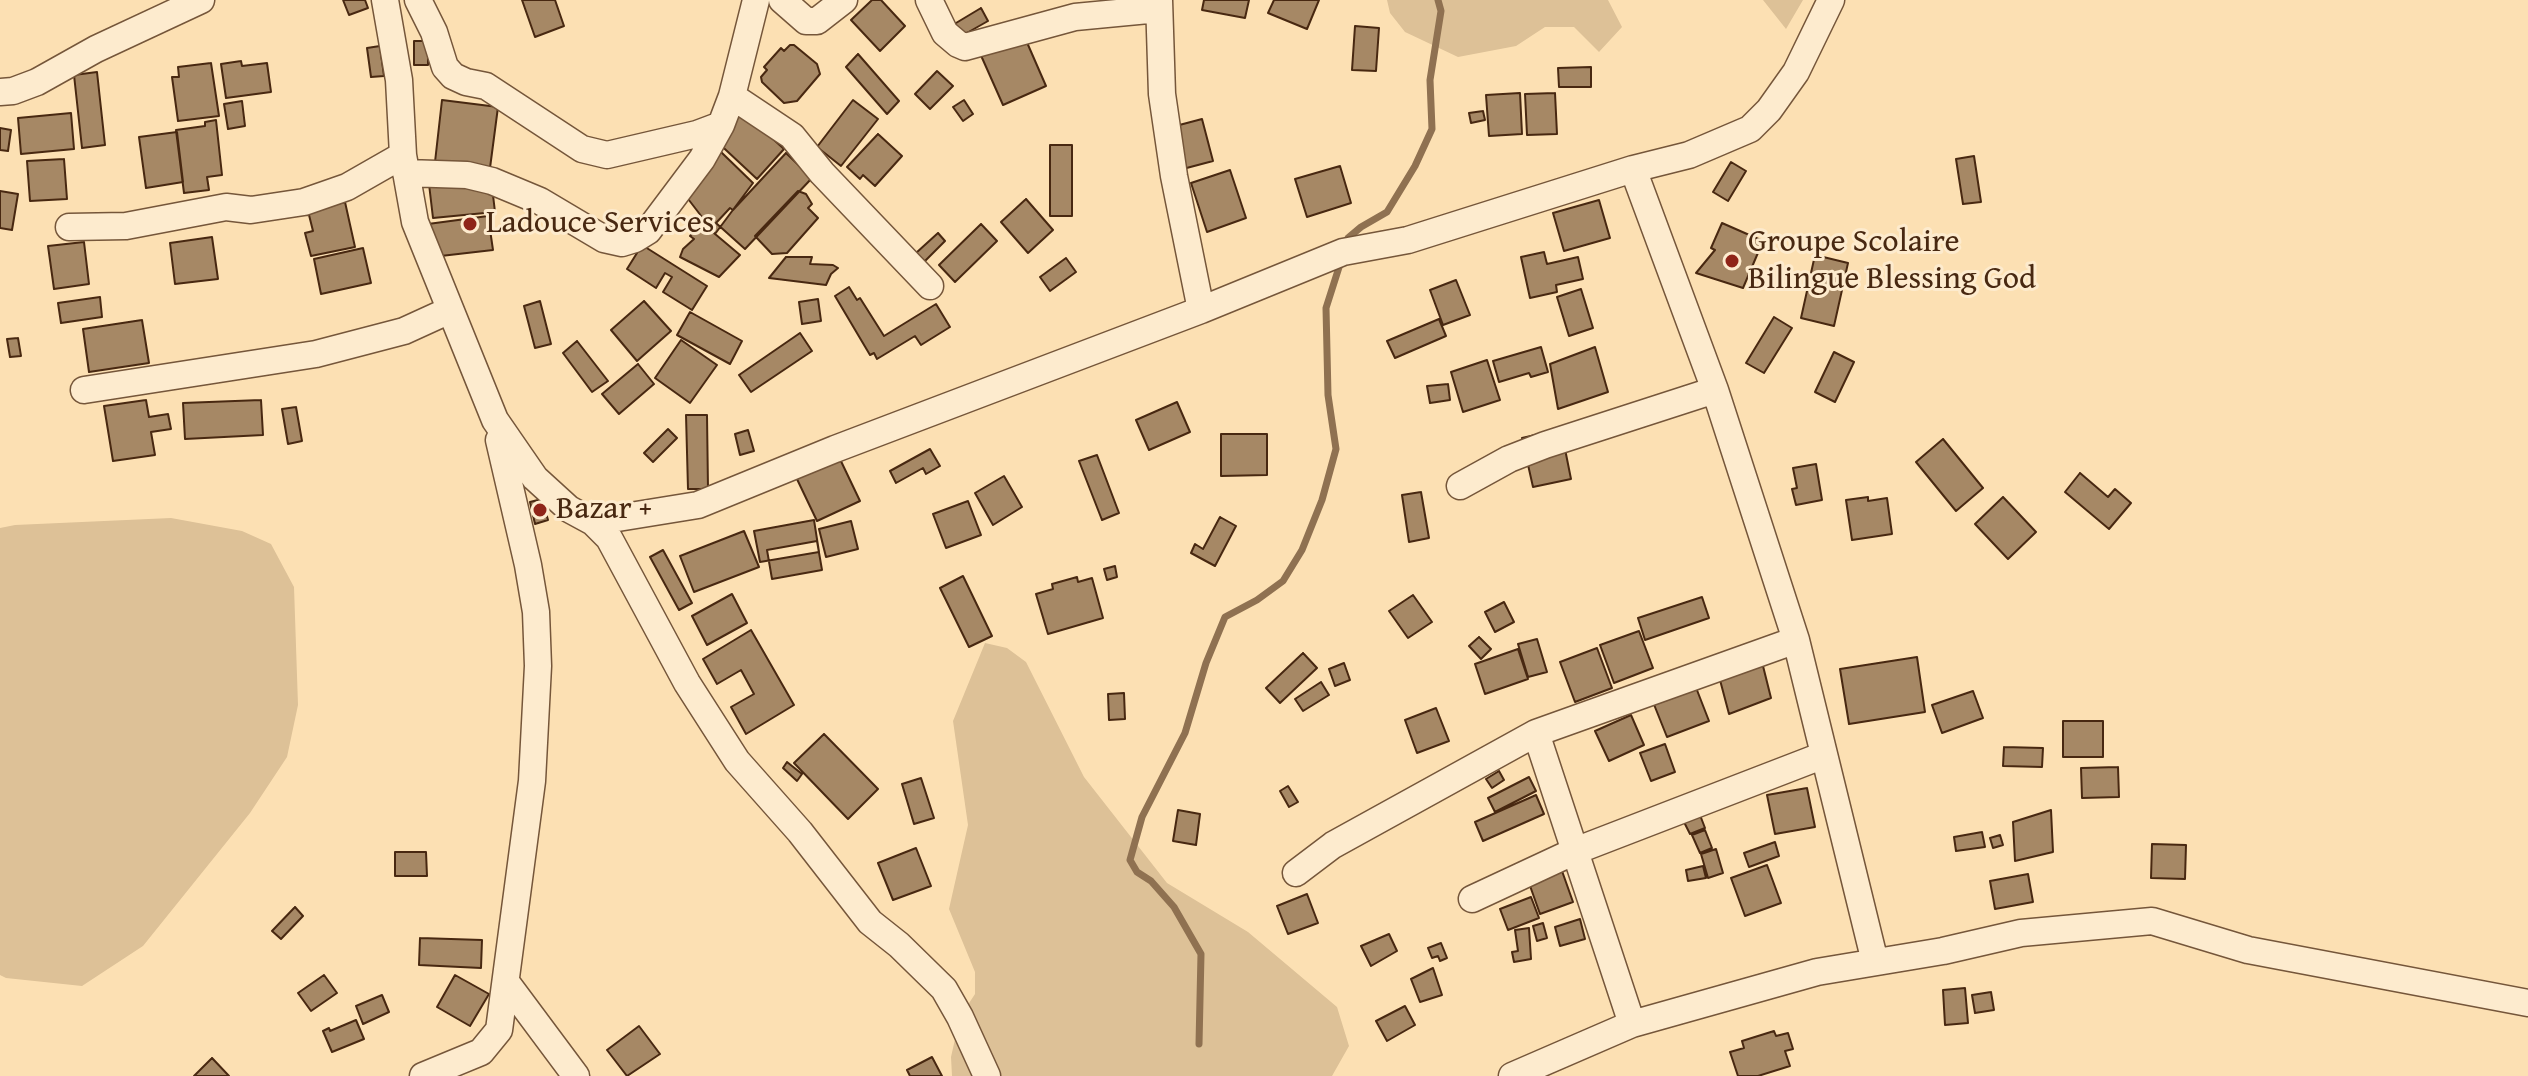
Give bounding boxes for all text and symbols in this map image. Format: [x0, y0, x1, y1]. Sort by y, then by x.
place label: Ladouce Services [486, 205, 714, 243]
marker: Ladouce Services [461, 215, 479, 233]
place label: Groupe Scolaire Bilingue Blessing God [1748, 224, 2036, 299]
marker: Groupe Scolaire Bilingue Blessing God [1723, 252, 1741, 270]
place label: Bazar + [556, 491, 652, 529]
marker: Bazar + [531, 501, 549, 519]

